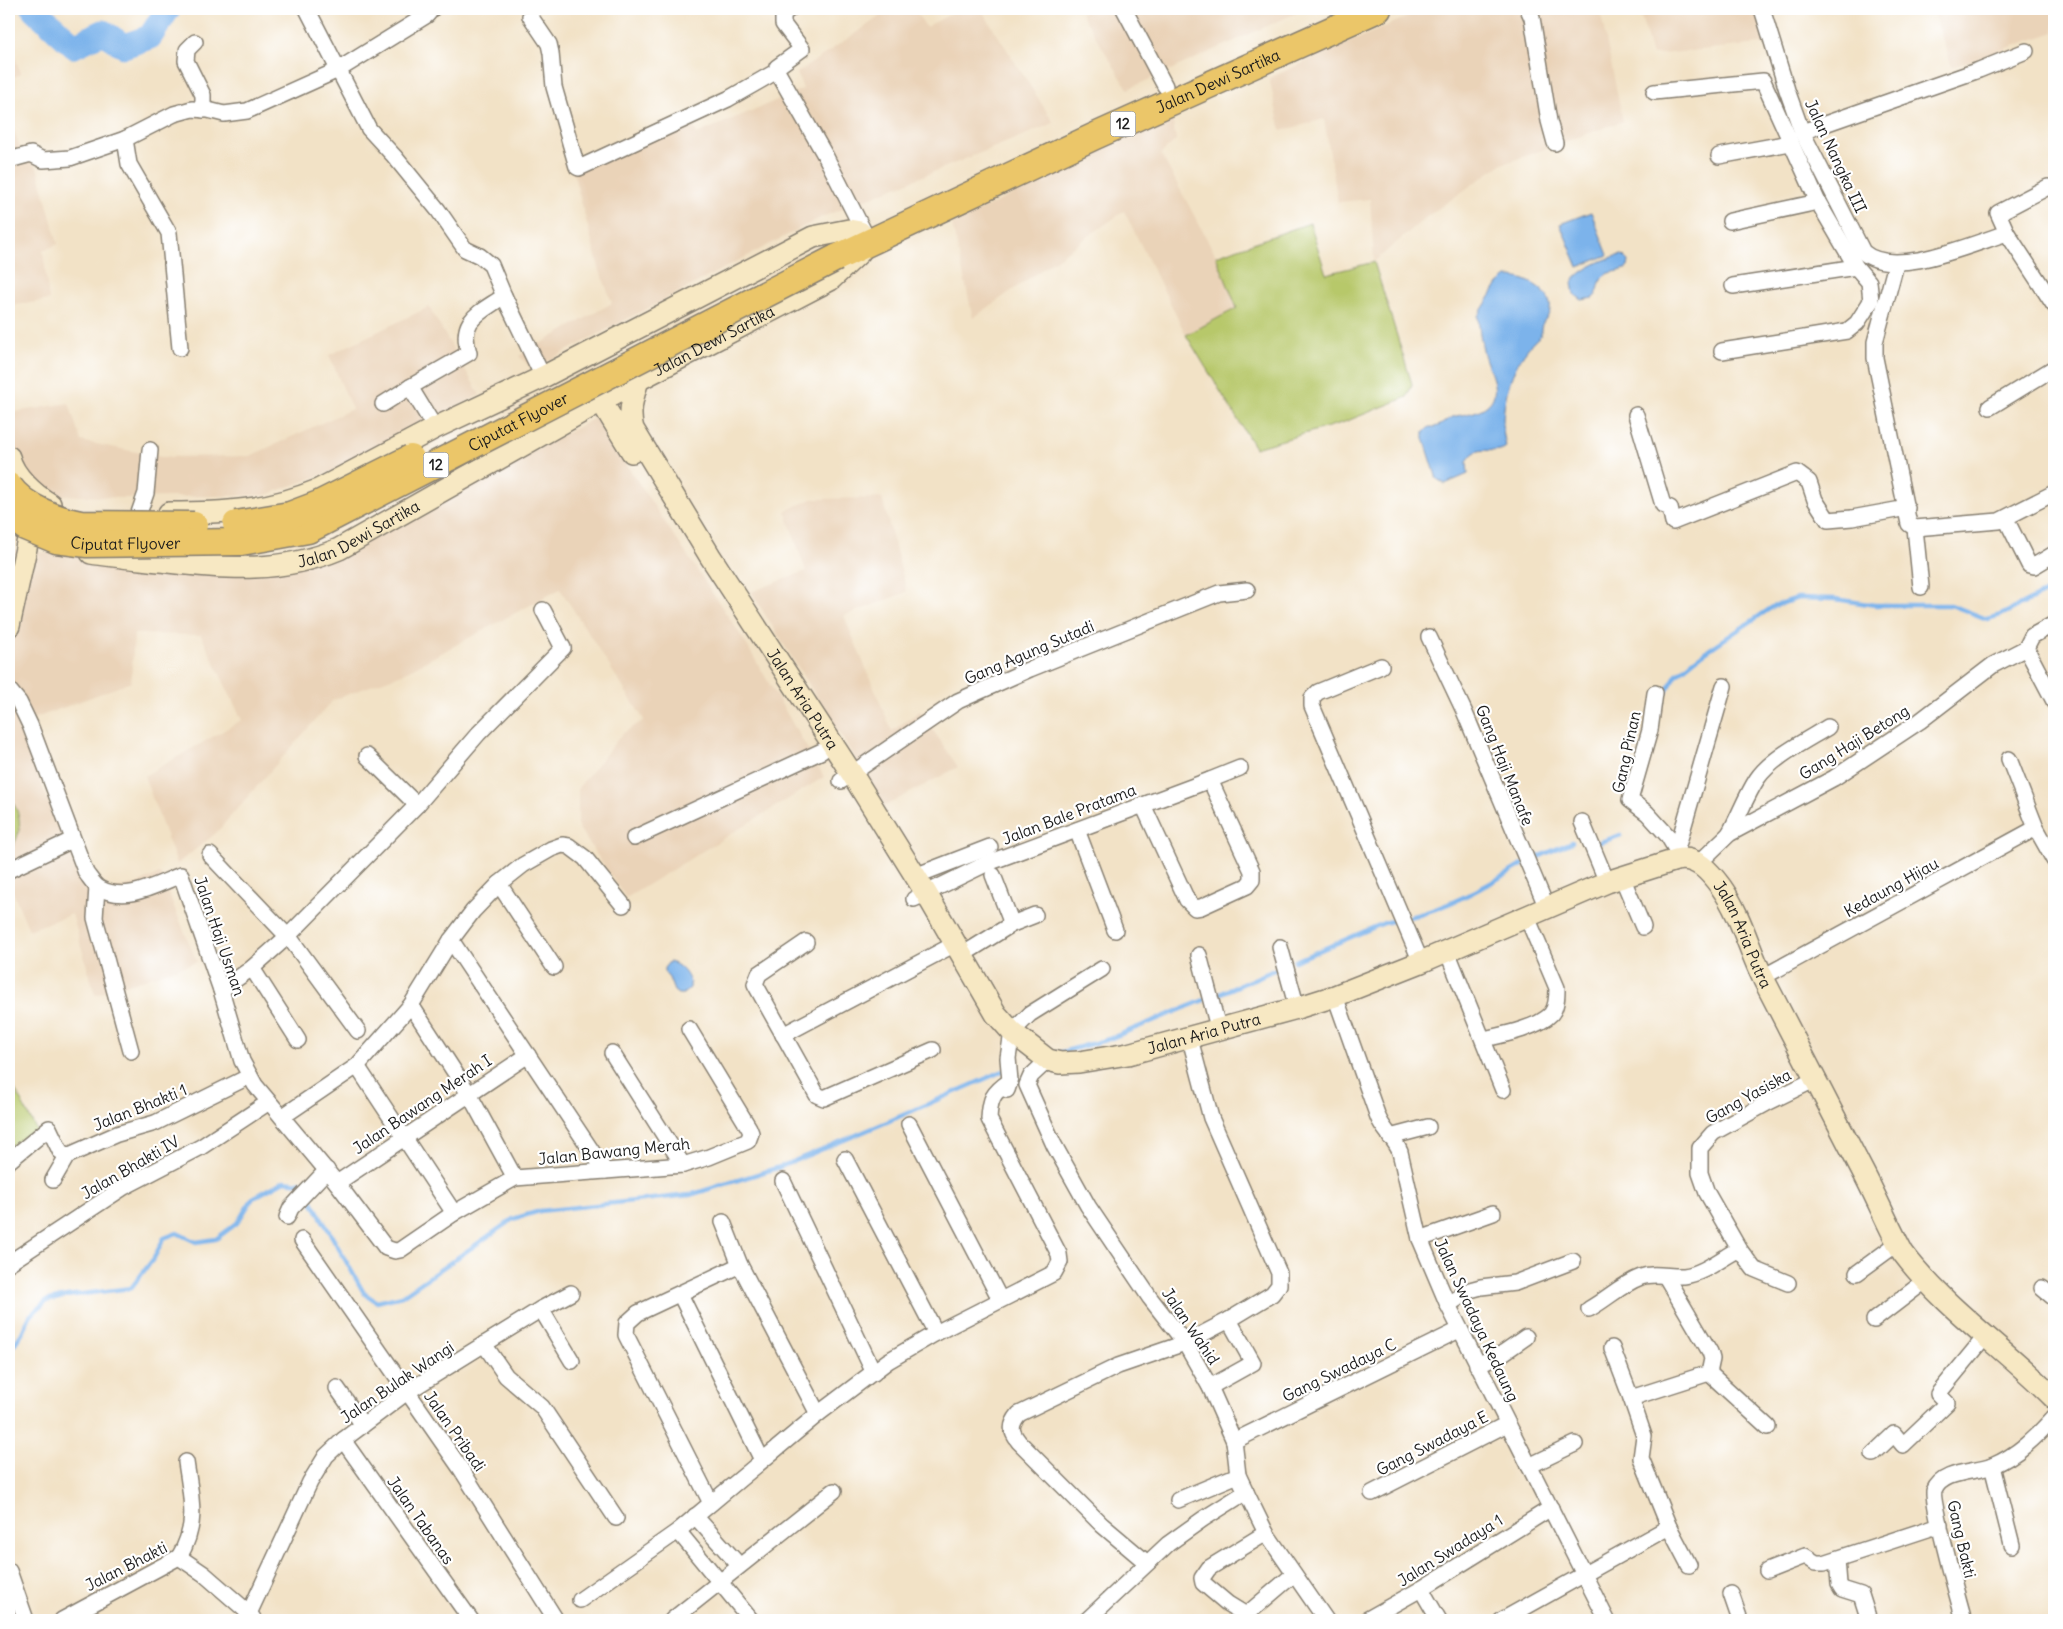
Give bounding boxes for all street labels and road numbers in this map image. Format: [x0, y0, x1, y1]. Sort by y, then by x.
street label: Jalan Dewi Sartika [1153, 44, 1283, 117]
street label: Jalan Nangka III [1801, 96, 1871, 216]
road number: 12 [1110, 112, 1136, 136]
street label: Jalan Dewi Sartika [650, 301, 778, 380]
street label: Ciputat Flyover [465, 387, 572, 456]
road number: 12 [424, 452, 448, 478]
street label: Jalan Dewi Sartika [296, 496, 423, 572]
street label: Ciputat Flyover [69, 532, 181, 554]
street label: Gang Agung Sutadi [961, 616, 1097, 688]
street label: Jalan Aria Putra [763, 645, 843, 753]
street label: Gang Haji Betong [1795, 700, 1913, 784]
street label: Gang Haji Manafe [1472, 702, 1538, 828]
street label: Gang Pinan [1608, 709, 1644, 795]
street label: Jalan Bale Pratama [999, 779, 1139, 849]
street label: Kedaung Hijau [1840, 853, 1942, 921]
street label: Jalan Haji Usman [190, 874, 250, 998]
street label: Jalan Aria Putra [1710, 876, 1776, 991]
street label: Jalan Aria Putra [1145, 1008, 1263, 1058]
street label: Jalan Bawang Merah I [349, 1050, 495, 1158]
street label: Gang Yasiska [1702, 1064, 1794, 1128]
street label: Jalan Bhakti 1 [90, 1079, 190, 1135]
street label: Jalan Bhakti IV [77, 1131, 183, 1203]
street label: Jalan Bawang Merah [537, 1133, 691, 1169]
street label: Jalan Swadaya Kedaung [1430, 1235, 1524, 1405]
street label: Jalan Wahid [1158, 1284, 1224, 1368]
street label: Gang Swadaya C [1279, 1334, 1399, 1406]
street label: Jalan Bulak Wangi [336, 1337, 458, 1427]
street label: Jalan Pribadi [420, 1387, 490, 1475]
street label: Gang Swadaya E [1373, 1406, 1491, 1480]
street label: Jalan Tabanas [383, 1472, 459, 1568]
street label: Gang Bakti [1943, 1498, 1981, 1580]
street label: Jalan Swadaya 1 [1394, 1510, 1506, 1590]
street label: Jalan Bhakti [82, 1537, 170, 1595]

